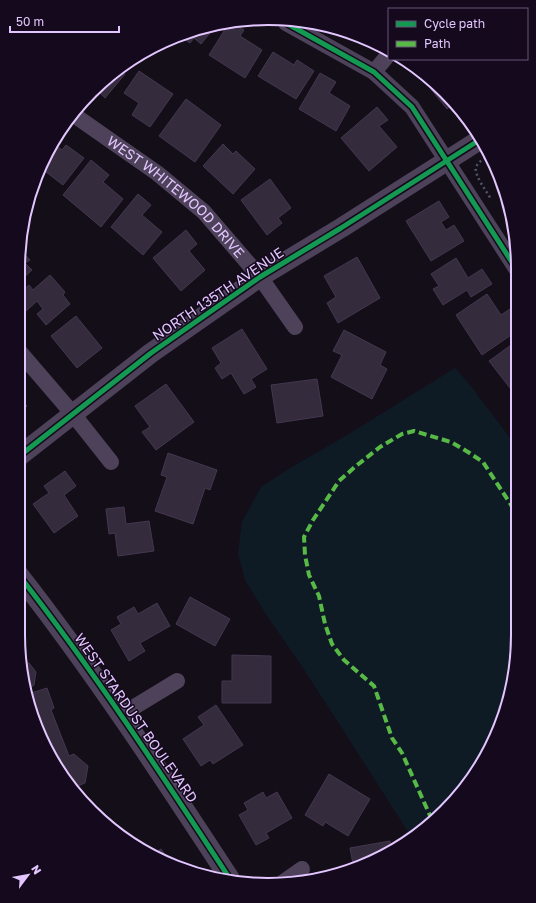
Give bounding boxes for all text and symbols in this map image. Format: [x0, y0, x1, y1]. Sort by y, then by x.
scale bar [10, 8, 119, 34]
legend [388, 8, 528, 60]
text: 50 m [16, 14, 44, 29]
text: Cycle path [424, 16, 485, 31]
text: Path [424, 36, 451, 51]
street label: WEST WHITEWOOD DRIVE [104, 132, 248, 261]
street label: NORTH 135TH AVENUE [149, 243, 287, 344]
street label: WEST STARDUST BOULEVARD [71, 630, 201, 806]
north arrow [8, 855, 48, 895]
text: N [29, 862, 45, 876]

